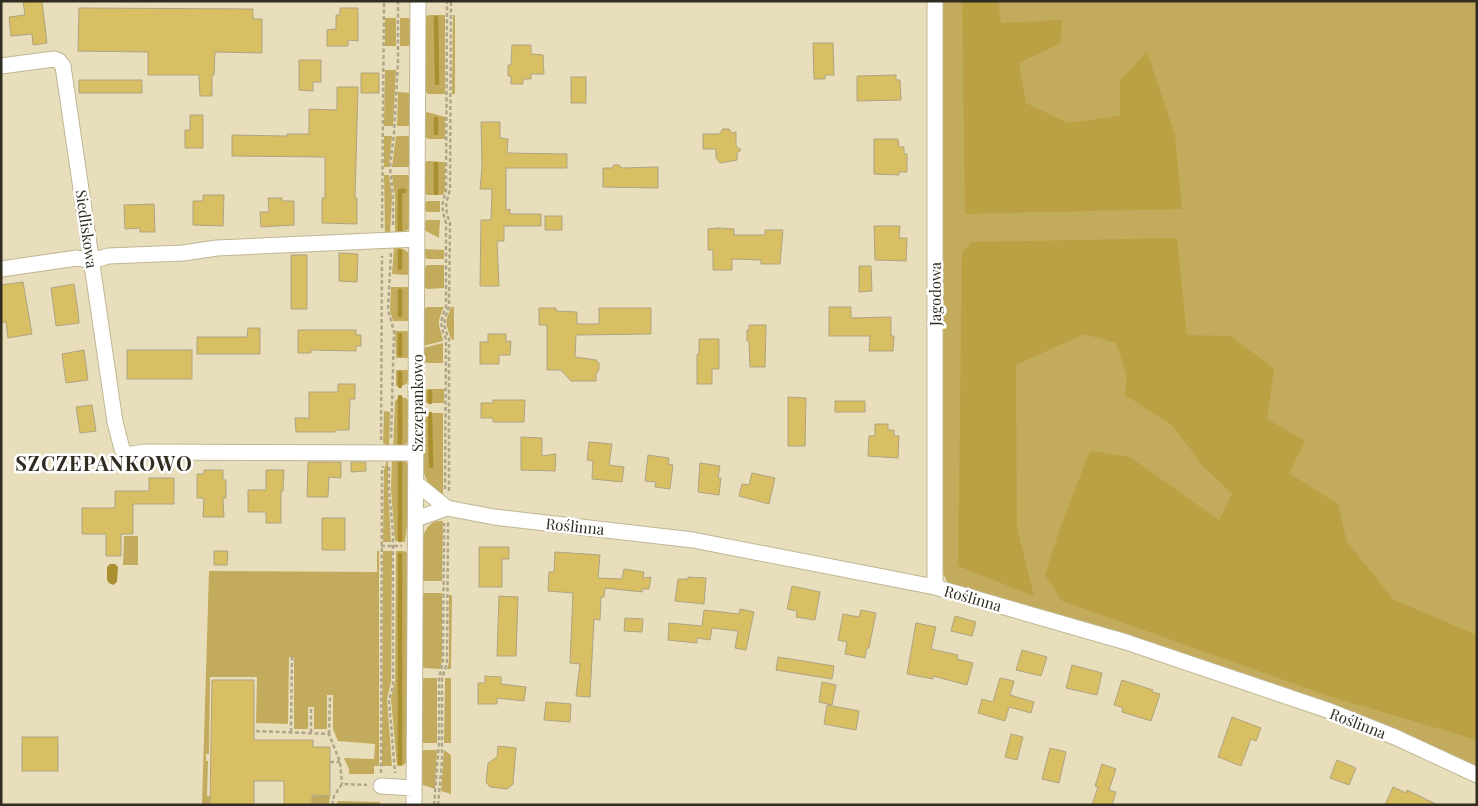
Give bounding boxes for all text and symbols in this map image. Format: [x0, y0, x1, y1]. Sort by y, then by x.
street label: Siedliskowa [72, 188, 102, 270]
street label: Jagodowa [925, 262, 945, 327]
street label: Szczepankowo [407, 354, 427, 452]
district label: SZCZEPANKOWO [15, 449, 193, 476]
street label: Roślinna [545, 513, 606, 539]
street label: Roślinna [942, 580, 1004, 616]
street label: Roślinna [1327, 703, 1389, 743]

